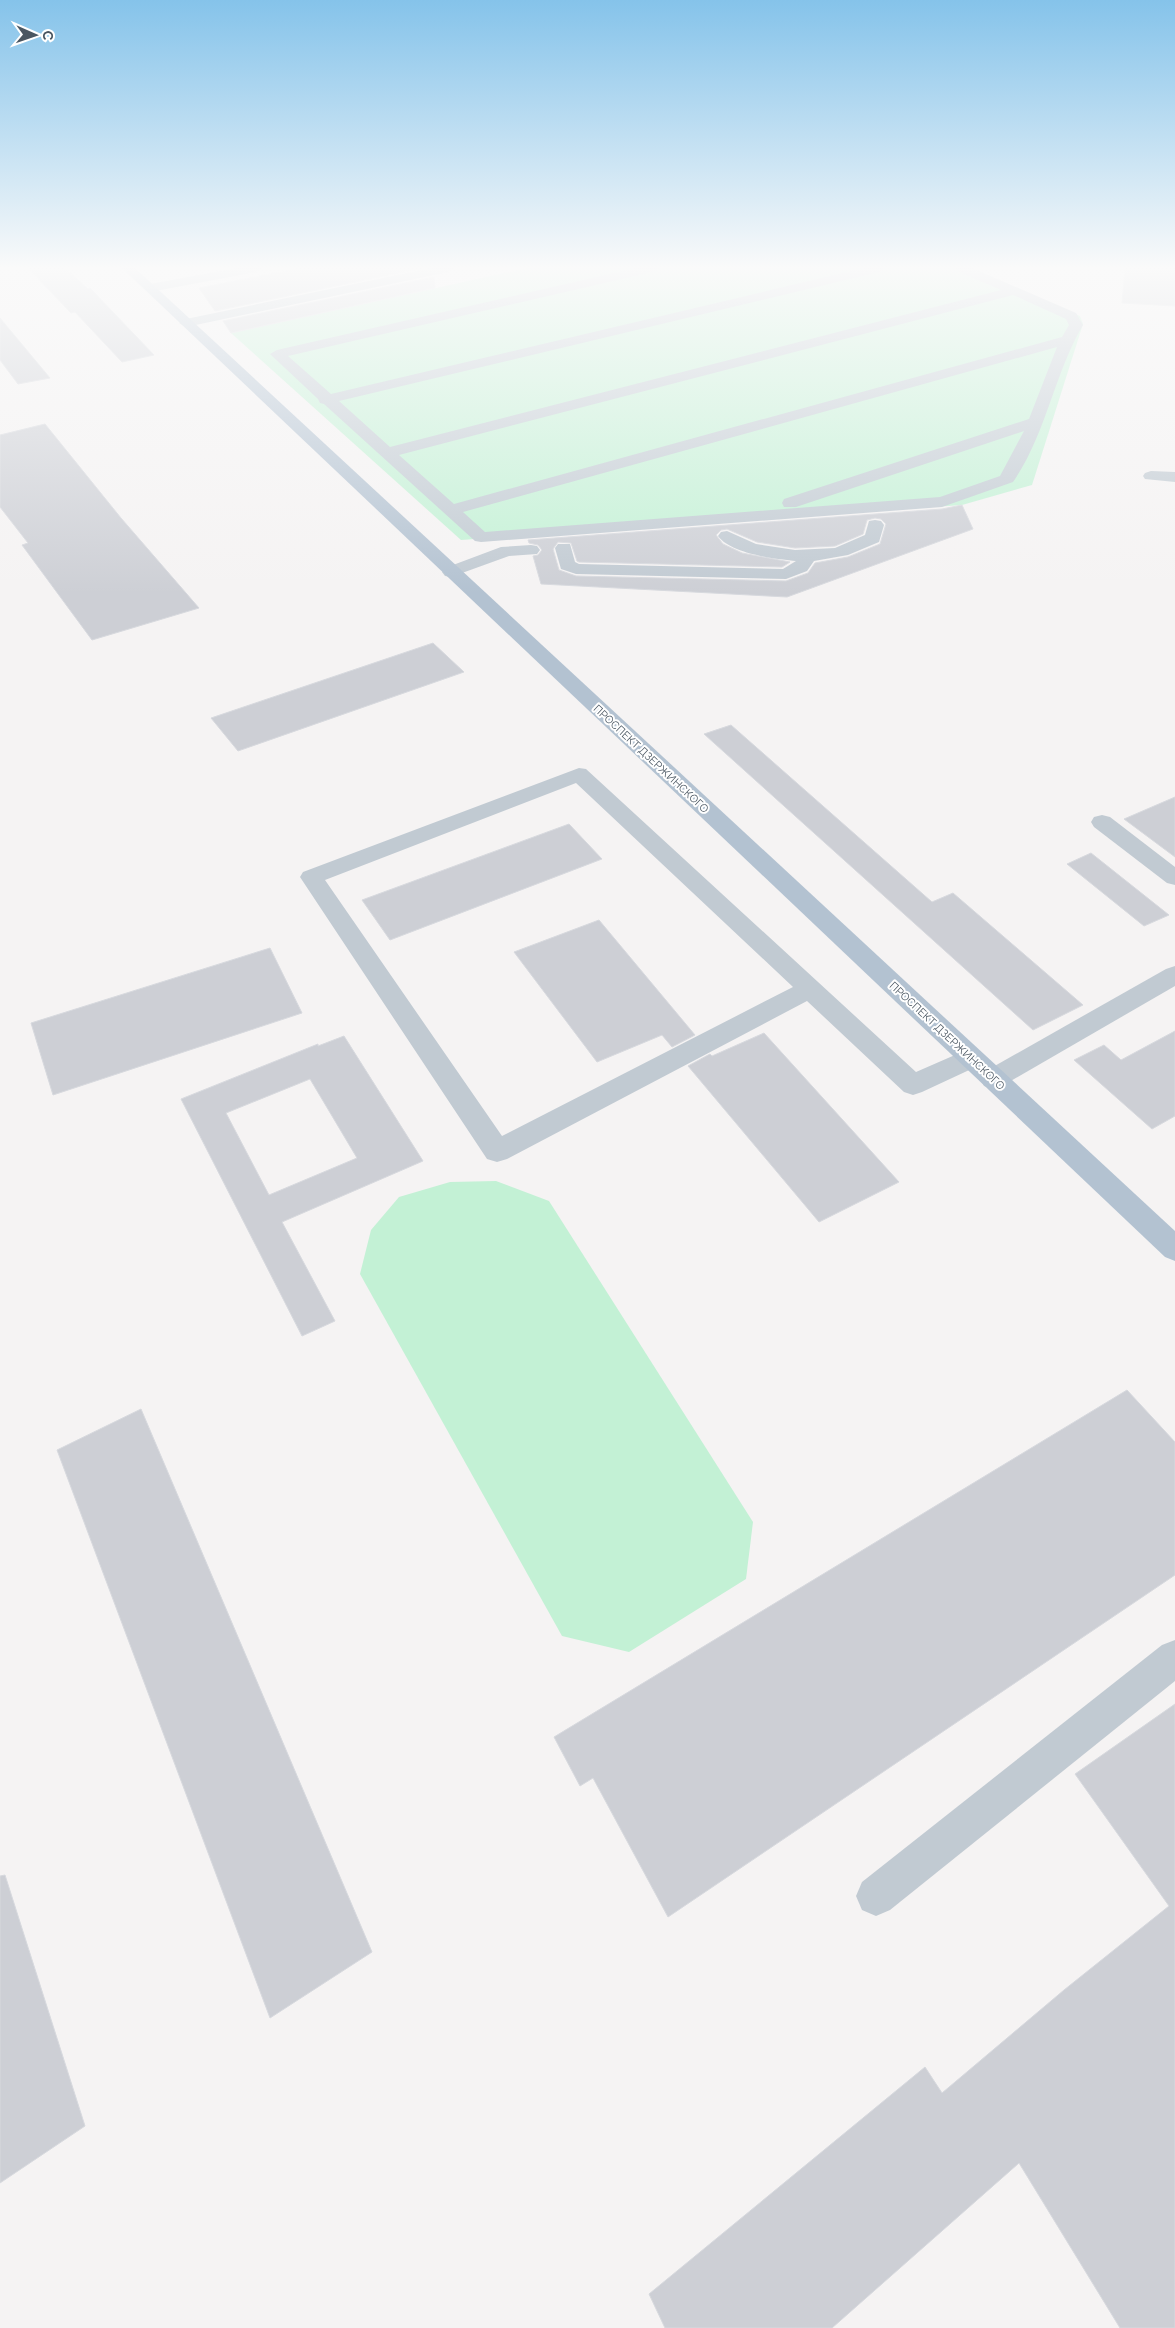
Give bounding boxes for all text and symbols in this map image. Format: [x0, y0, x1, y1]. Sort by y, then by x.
north arrow [10, 10, 60, 60]
text: С [40, 30, 56, 41]
street label: ПРОСПЕКТ ДЗЕРЖИНСКОГО [591, 702, 711, 816]
street label: ПРОСПЕКТ ДЗЕРЖИНСКОГО [887, 979, 1007, 1093]

